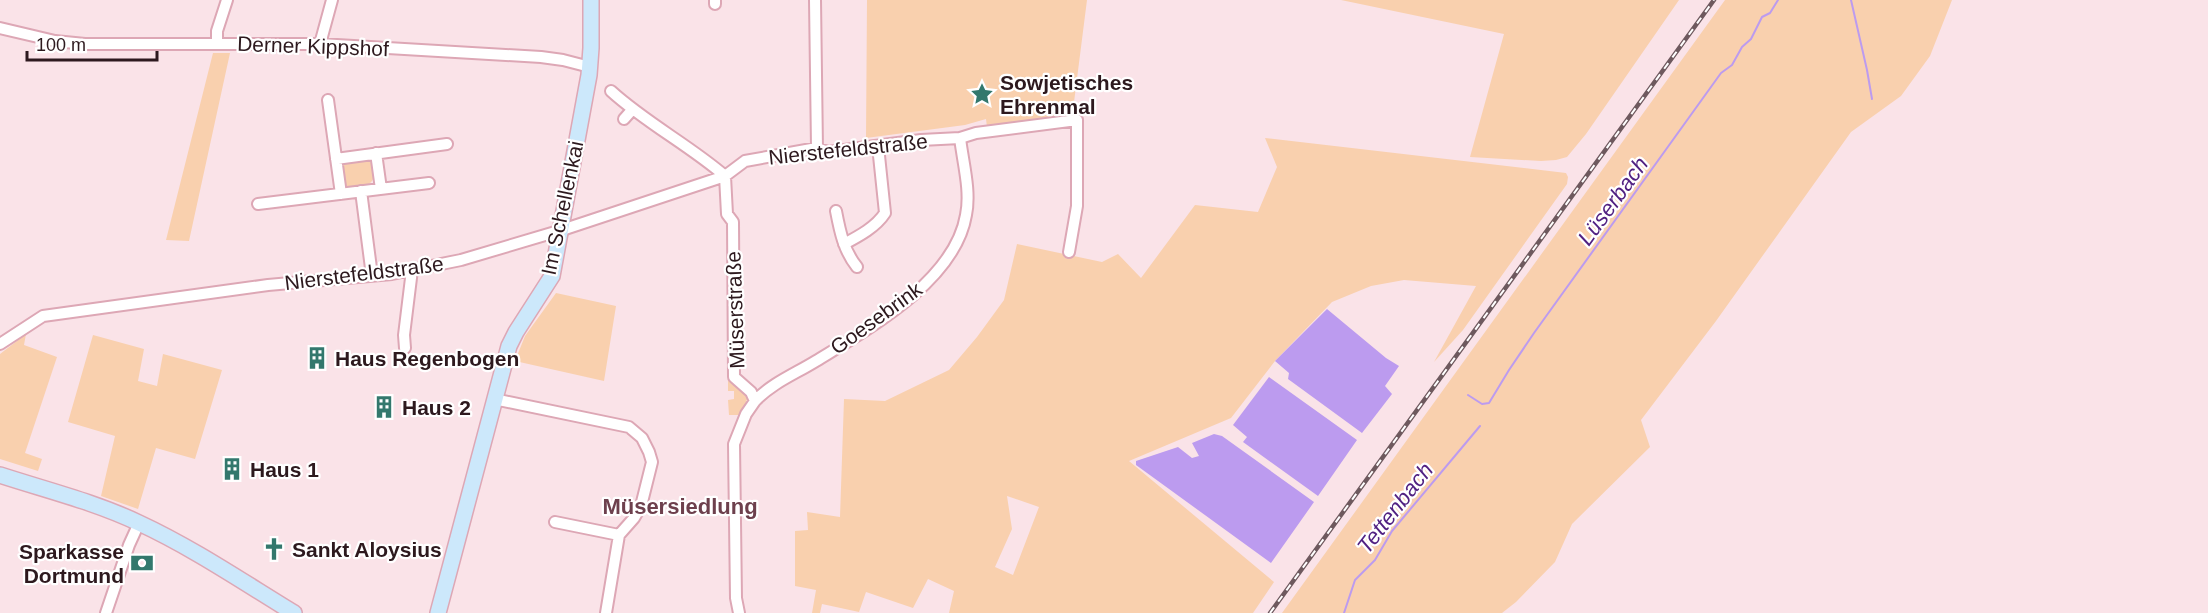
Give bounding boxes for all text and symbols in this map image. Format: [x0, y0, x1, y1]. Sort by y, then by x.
scale bar [27, 24, 158, 62]
street label: Derner Kippshof [237, 32, 389, 60]
text: 100 m [36, 35, 86, 55]
place label: Sowjetisches Ehrenmal [1000, 71, 1133, 118]
place icon: Sowjetisches Ehrenmal [969, 81, 995, 107]
street label: Nierstefeldstraße [767, 129, 929, 169]
street label: Im Schellenkai [537, 139, 587, 277]
water label: Lüserbach [1573, 152, 1653, 250]
street label: Müserstraße [721, 251, 749, 369]
street label: Nierstefeldstraße [283, 252, 445, 294]
street label: Goesebrink [826, 277, 927, 359]
building icon: Haus Regenbogen [304, 345, 330, 371]
place label: Haus Regenbogen [335, 347, 519, 370]
building icon: Haus 2 [371, 394, 397, 420]
place label: Haus 2 [402, 396, 471, 419]
building icon: Haus 1 [219, 456, 245, 482]
place label: Haus 1 [250, 458, 319, 481]
water label: Tettenbach [1352, 458, 1438, 558]
district label: Müsersiedlung [602, 494, 758, 519]
church icon: Sankt Aloysius [261, 536, 287, 562]
place label: Sankt Aloysius [292, 538, 442, 561]
place label: Sparkasse Dortmund [19, 540, 124, 587]
bank icon: Sparkasse Dortmund [129, 550, 155, 576]

